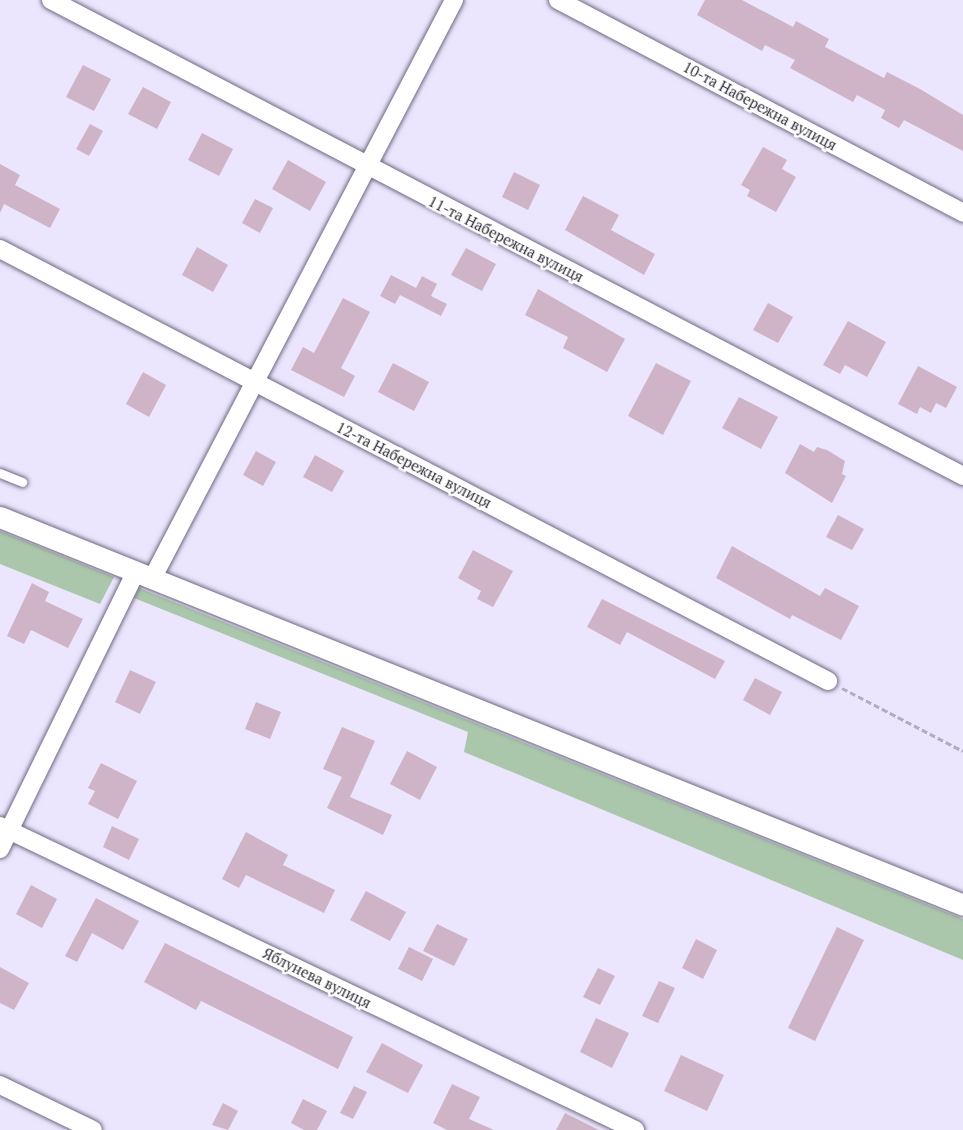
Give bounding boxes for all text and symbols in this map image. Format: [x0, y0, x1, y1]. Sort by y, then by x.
street label: 10-та Набережна вулиця [680, 58, 840, 154]
street label: 11-та Набережна вулиця [425, 192, 587, 286]
street label: 12-та Набережна вулиця [333, 418, 495, 512]
street label: Яблунева вулиця [260, 944, 374, 1012]

